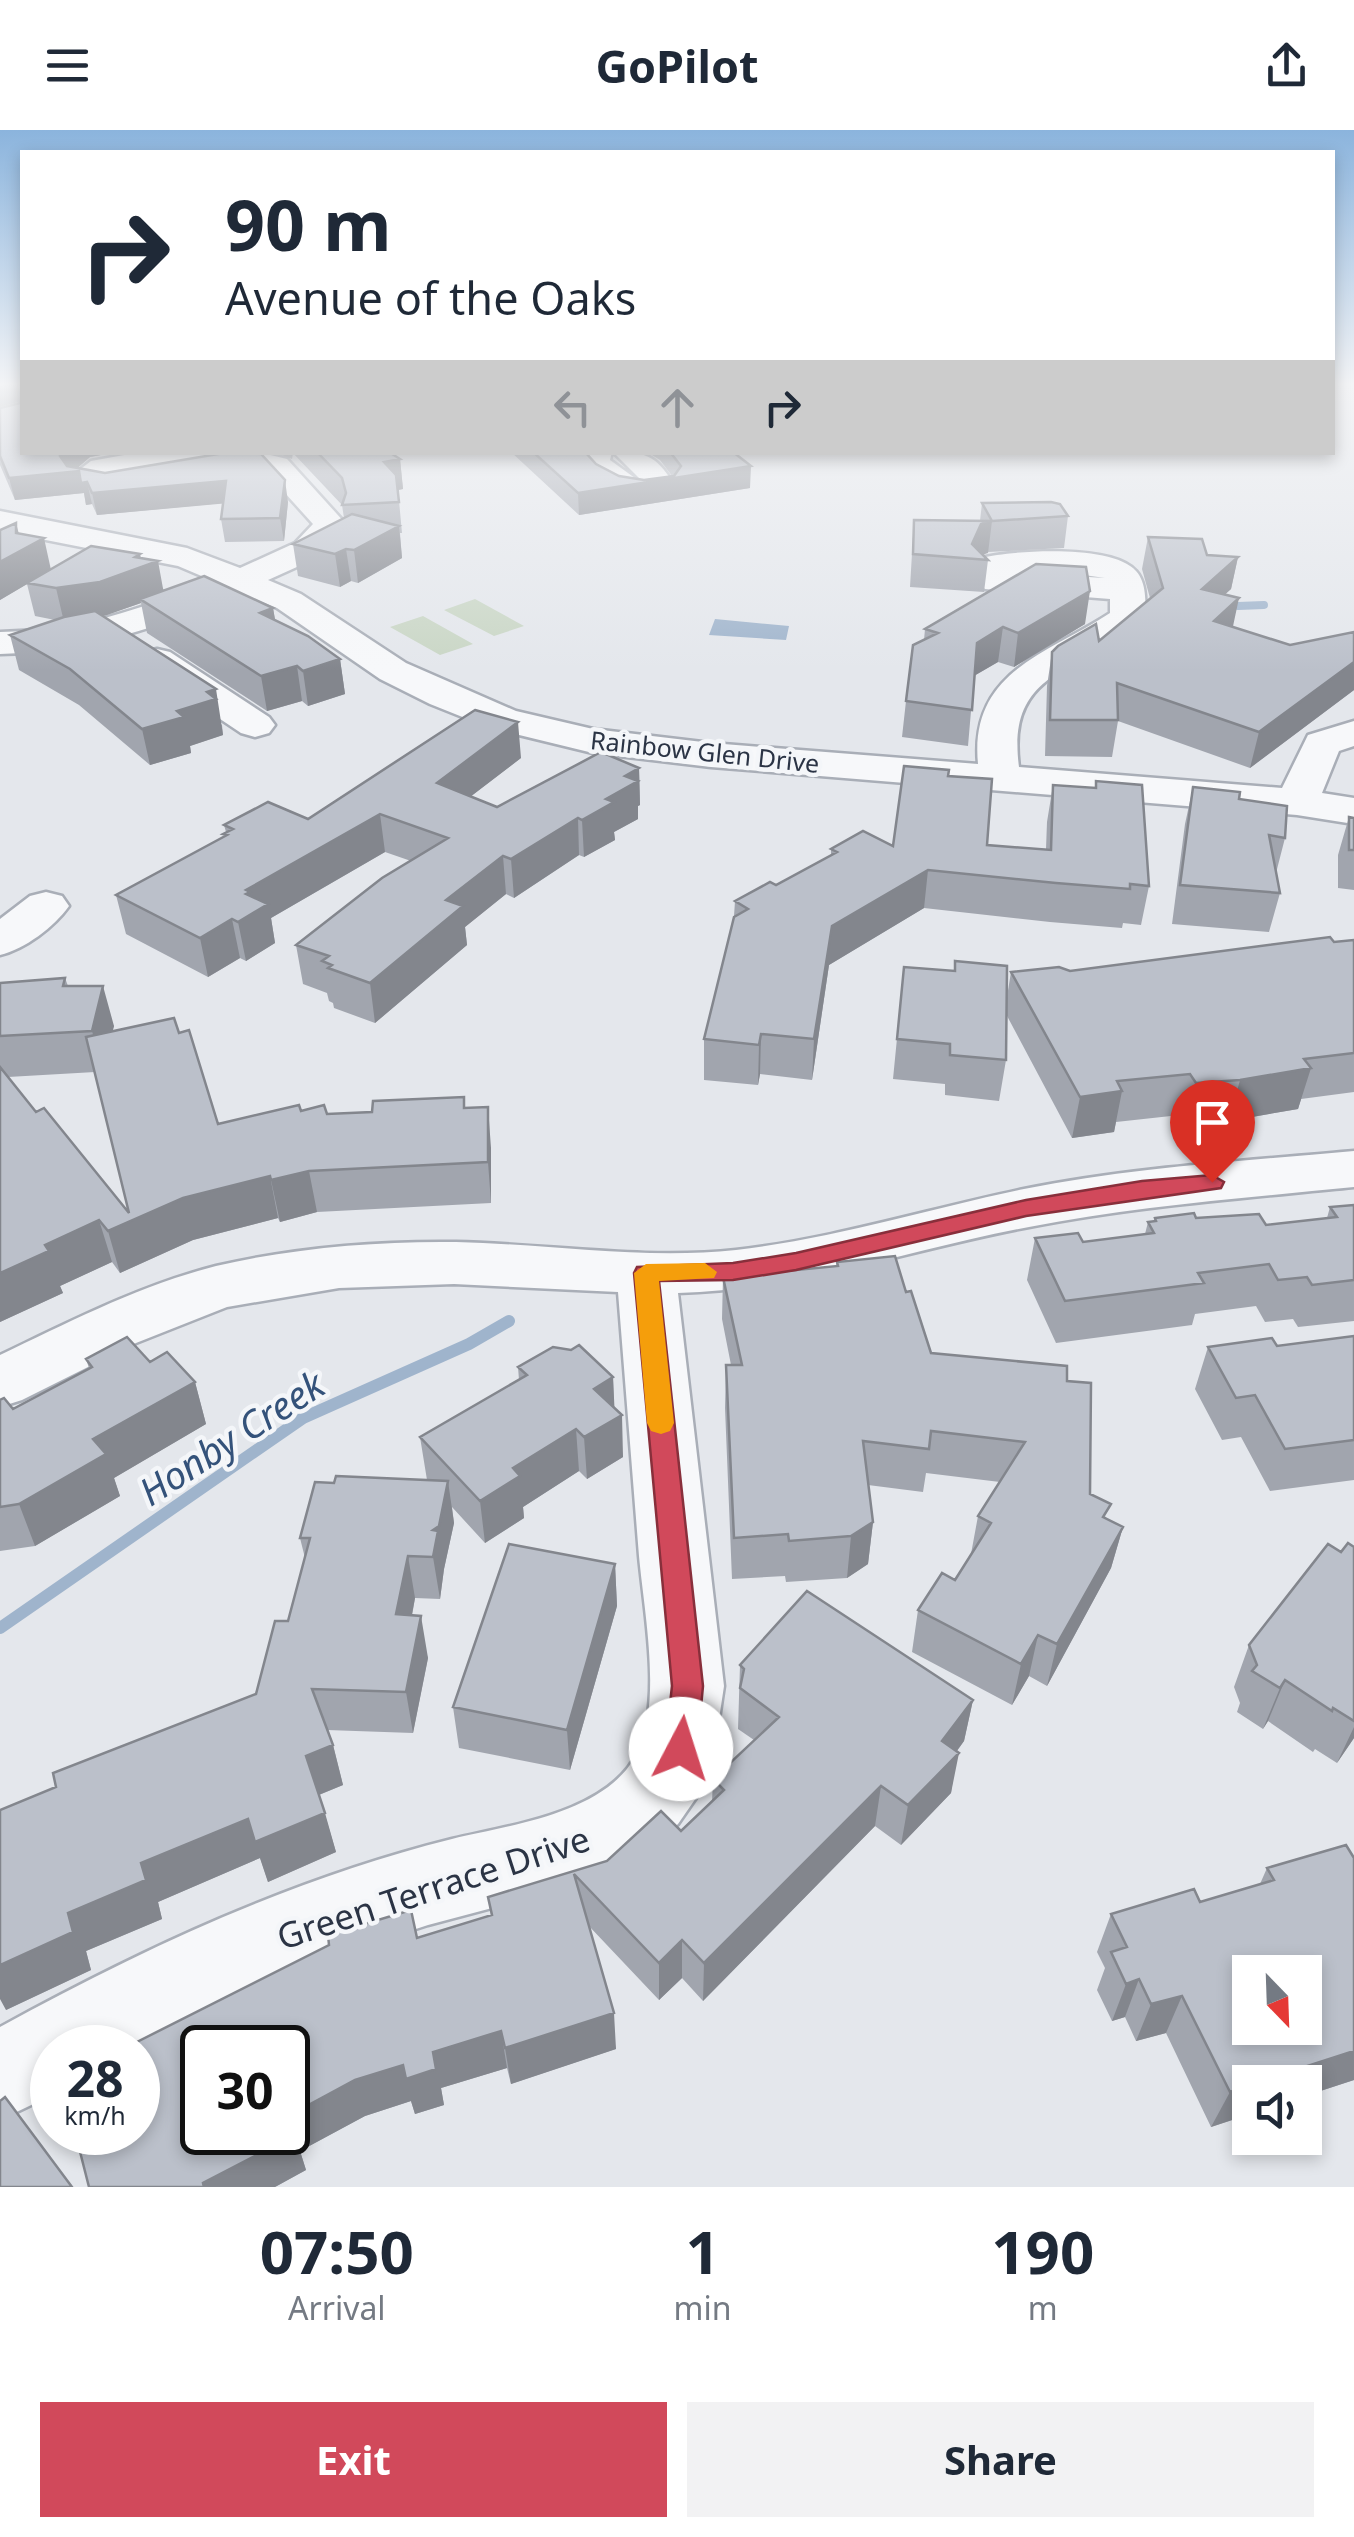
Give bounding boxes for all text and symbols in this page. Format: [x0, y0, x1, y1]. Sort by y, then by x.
text: GoPilot [595, 35, 759, 96]
icon: menu [40, 38, 95, 93]
icon: share [1259, 38, 1314, 93]
text: 90 m [225, 176, 392, 272]
icon: right [60, 190, 190, 320]
text: Avenue of the Oaks [225, 267, 636, 328]
icon: left [545, 380, 600, 435]
icon: ahead [650, 380, 705, 435]
icon: right [755, 380, 810, 435]
street label: Rainbow Glen Drive [589, 722, 821, 780]
pin [1170, 1080, 1255, 1183]
icon: arrive [1185, 1095, 1240, 1150]
water label: Honby Creek [128, 1357, 335, 1516]
position arrow [629, 1697, 733, 1801]
street label: Green Terrace Drive [271, 1814, 595, 1960]
north arrow [1232, 1955, 1322, 2045]
map controls [1232, 1955, 1322, 2155]
speed limit sign: 30 [180, 2025, 310, 2155]
text: 28 [66, 2044, 124, 2112]
button: sound [1232, 2065, 1322, 2155]
text: km/h [64, 2098, 126, 2132]
text: 07:50 [260, 2210, 414, 2292]
text: 1 [685, 2210, 720, 2292]
text: 190 [991, 2210, 1094, 2292]
text: Arrival [288, 2286, 386, 2329]
text: min [674, 2286, 732, 2329]
text: m [1028, 2286, 1058, 2329]
button: Exit [40, 2402, 667, 2517]
button: Share [687, 2402, 1314, 2517]

